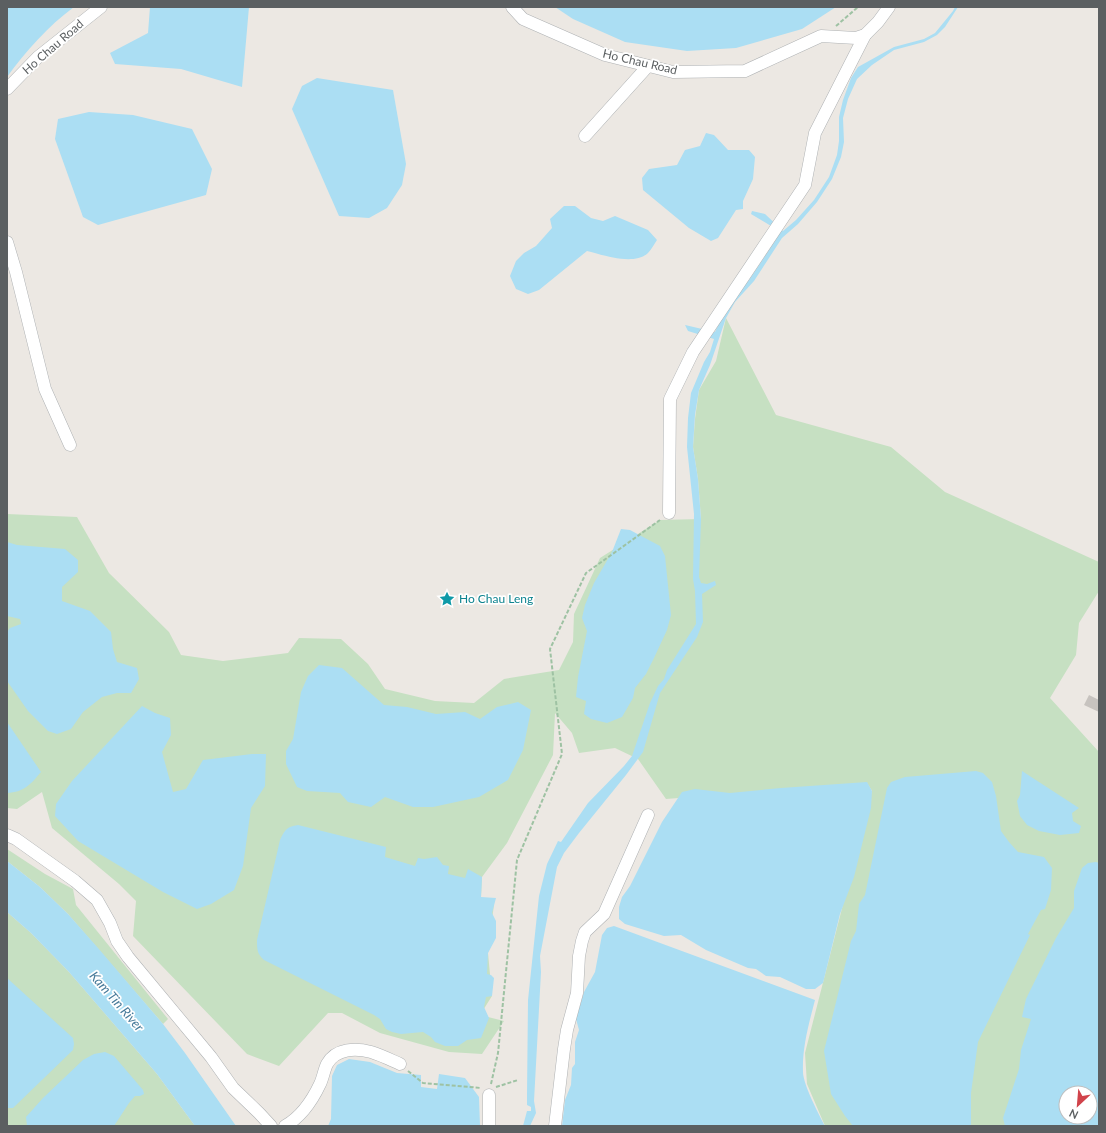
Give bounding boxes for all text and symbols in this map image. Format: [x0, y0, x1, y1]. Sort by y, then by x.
street label: Ho Chau Road [19, 16, 86, 77]
street label: Ho Chau Road [601, 46, 679, 77]
place icon: Ho Chau Leng [438, 590, 456, 608]
place label: Ho Chau Leng [459, 591, 533, 606]
water label: Kam Tin River [87, 968, 148, 1035]
north arrow [1058, 1085, 1098, 1125]
text: N [1067, 1107, 1080, 1122]

